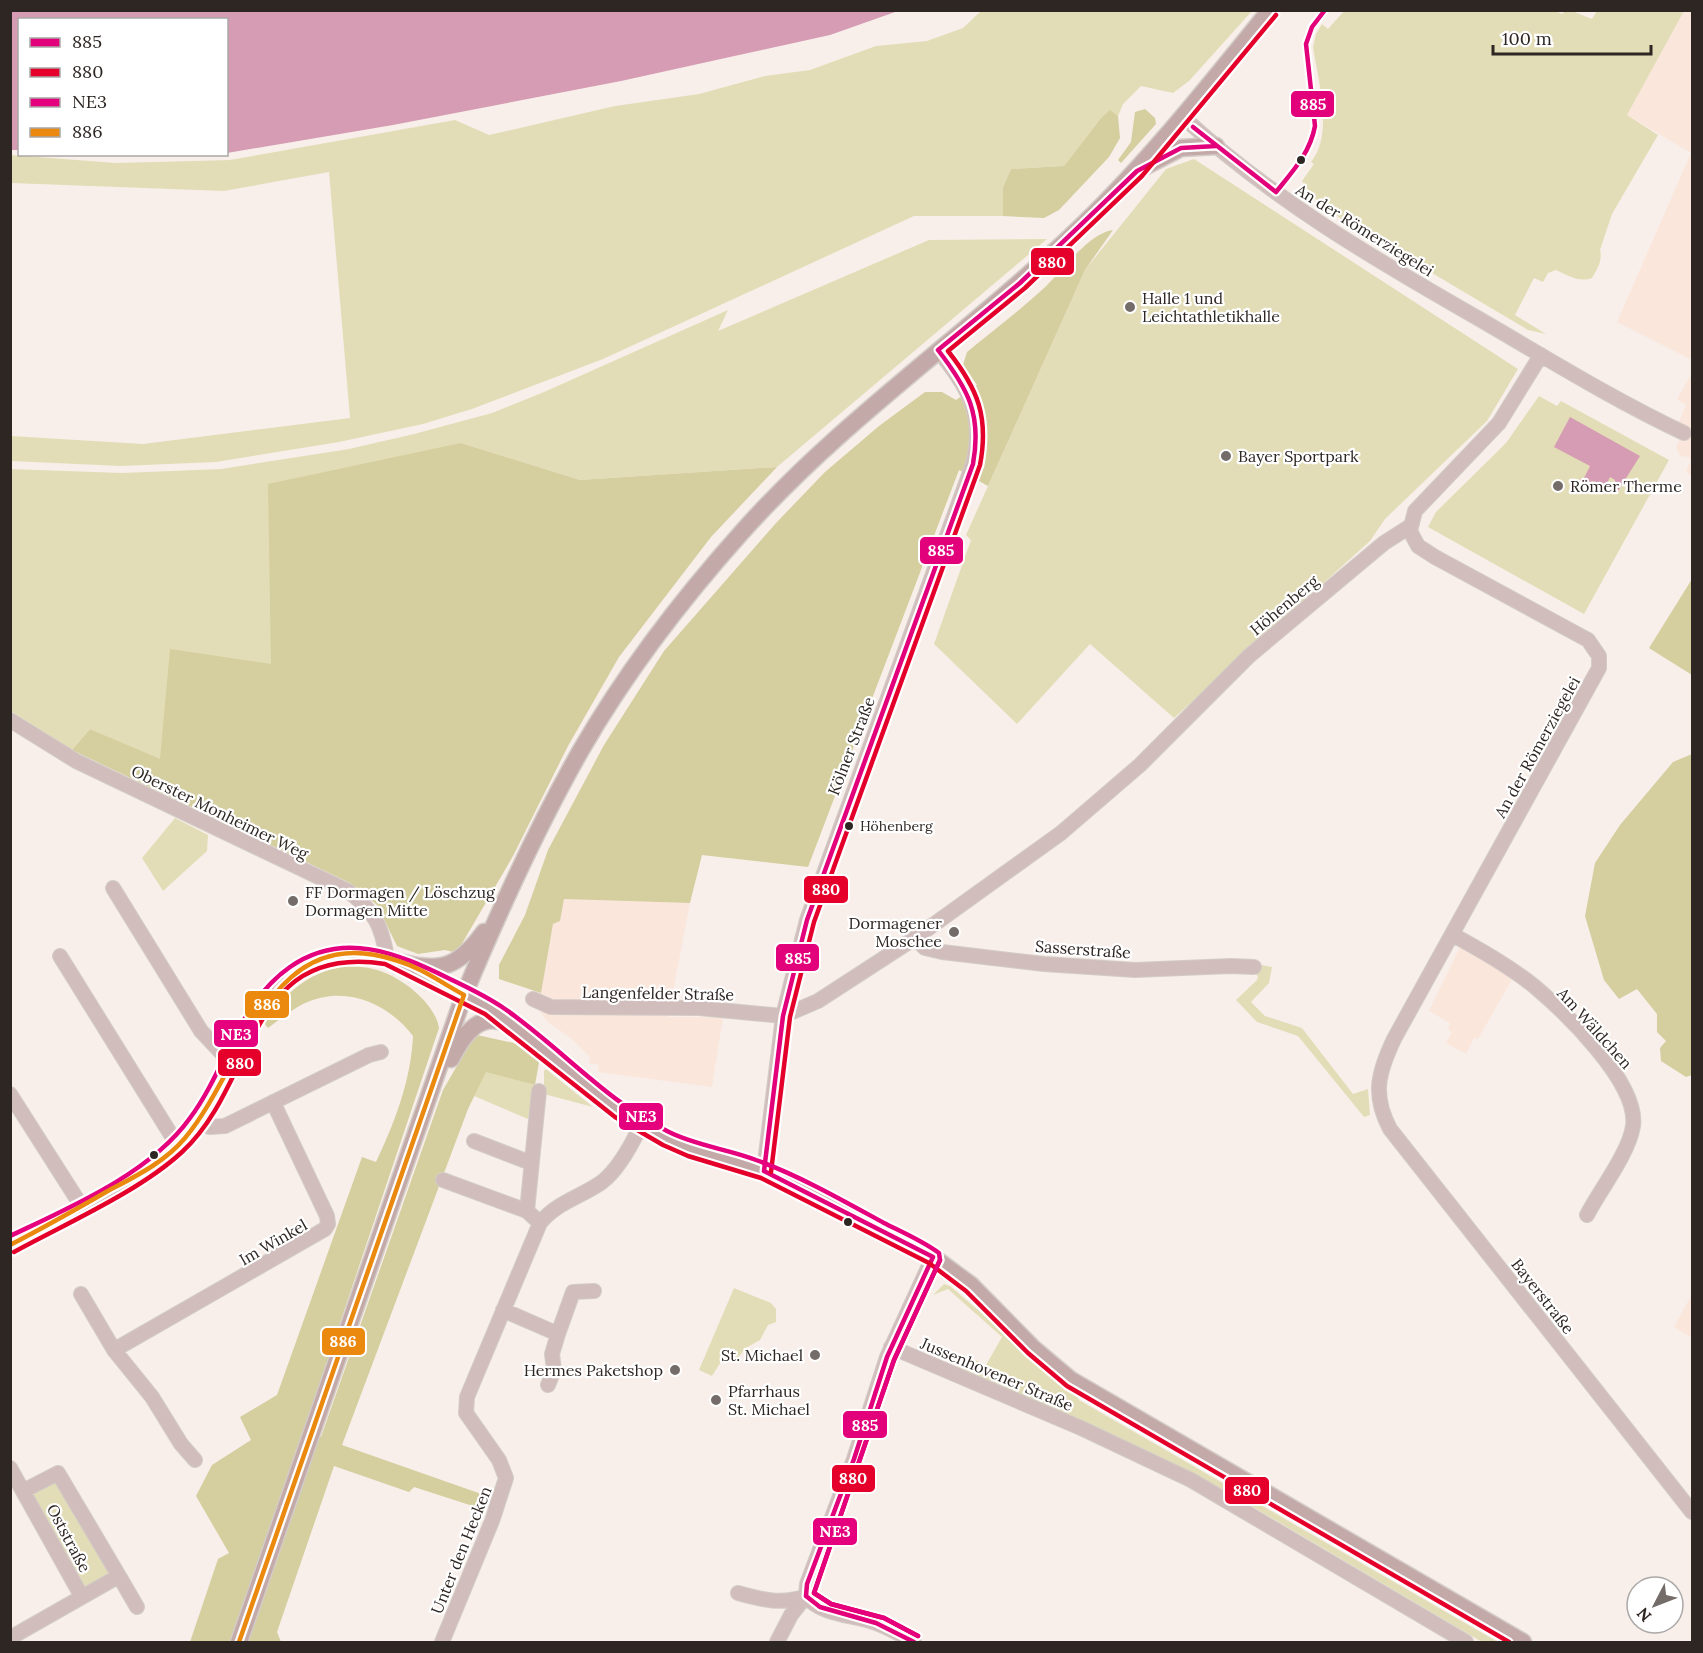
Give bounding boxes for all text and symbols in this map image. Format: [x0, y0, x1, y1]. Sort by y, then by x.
legend [18, 18, 228, 156]
scale bar [1493, 18, 1650, 56]
text: 100 m [1502, 27, 1552, 50]
text: 885 [72, 30, 102, 53]
text: 880 [72, 60, 103, 83]
text: NE3 [72, 90, 107, 113]
line badge: 885 [1290, 90, 1335, 118]
text: 885 [1300, 94, 1327, 114]
text: 886 [72, 120, 103, 143]
unlabelled marker [1295, 154, 1307, 166]
street label: An der Römerziegelei [1292, 179, 1438, 281]
line badge: 880 [1030, 247, 1075, 276]
text: 880 [1038, 252, 1066, 272]
place label: Halle 1 und Leichtathletikhalle [1142, 288, 1280, 326]
marker: Halle 1 und Leichtathletikhalle [1123, 300, 1137, 314]
place label: Bayer Sportpark [1238, 446, 1359, 466]
marker: Bayer Sportpark [1219, 449, 1233, 463]
place label: Römer Therme [1570, 476, 1682, 496]
marker: Römer Therme [1551, 479, 1565, 493]
line badge: 885 [919, 536, 964, 565]
text: 885 [928, 540, 955, 560]
street label: Höhenberg [1246, 570, 1323, 639]
street label: An der Römerziegelei [1489, 673, 1584, 822]
street label: Kölner Straße [823, 694, 879, 798]
street label: Oberster Monheimer Weg [128, 760, 313, 864]
place label: Höhenberg [860, 817, 933, 835]
marker: Höhenberg [843, 820, 855, 832]
line badge: 880 [803, 875, 849, 904]
text: 880 [812, 879, 840, 899]
place label: FF Dormagen / Löschzug Dormagen Mitte [305, 882, 496, 920]
marker: FF Dormagen / Löschzug Dormagen Mitte [286, 894, 300, 908]
place label: Dormagener Moschee [848, 913, 942, 951]
marker: Dormagener Moschee [947, 925, 961, 939]
street label: Sasserstraße [1034, 936, 1132, 962]
line badge: 885 [775, 943, 820, 972]
text: 885 [785, 948, 812, 968]
street label: Langenfelder Straße [582, 982, 735, 1004]
street label: Am Wäldchen [1553, 982, 1637, 1073]
line badge: 886 [244, 990, 290, 1019]
text: 886 [253, 994, 281, 1014]
line badge: NE3 [213, 1019, 259, 1048]
text: NE3 [220, 1024, 252, 1044]
line badge: 880 [217, 1048, 262, 1077]
text: 880 [226, 1053, 254, 1073]
line badge: NE3 [618, 1102, 664, 1131]
text: NE3 [625, 1106, 657, 1126]
unlabelled marker [148, 1149, 160, 1161]
street label: Im Winkel [235, 1215, 311, 1269]
unlabelled marker [842, 1216, 854, 1228]
street label: Bayerstraße [1507, 1254, 1579, 1338]
line badge: 886 [321, 1327, 366, 1356]
text: 886 [329, 1331, 357, 1351]
street label: Jussenhovener Straße [917, 1332, 1077, 1415]
place label: St. Michael [721, 1345, 803, 1365]
marker: St. Michael [808, 1348, 822, 1362]
place label: Hermes Paketshop [524, 1360, 663, 1380]
marker: Hermes Paketshop [668, 1363, 682, 1377]
place label: Pfarrhaus St. Michael [728, 1381, 810, 1419]
marker: Pfarrhaus St. Michael [709, 1393, 723, 1407]
line badge: 885 [842, 1410, 888, 1439]
text: 885 [852, 1415, 879, 1435]
line badge: 880 [831, 1464, 876, 1493]
text: 880 [839, 1468, 867, 1488]
line badge: 880 [1224, 1476, 1270, 1505]
text: 880 [1233, 1480, 1261, 1500]
street label: Unter den Hecken [426, 1483, 496, 1617]
street label: Oststraße [43, 1500, 95, 1576]
line badge: NE3 [812, 1517, 858, 1546]
text: NE3 [819, 1521, 851, 1541]
north arrow [1625, 1575, 1685, 1635]
text: N [1632, 1604, 1655, 1626]

